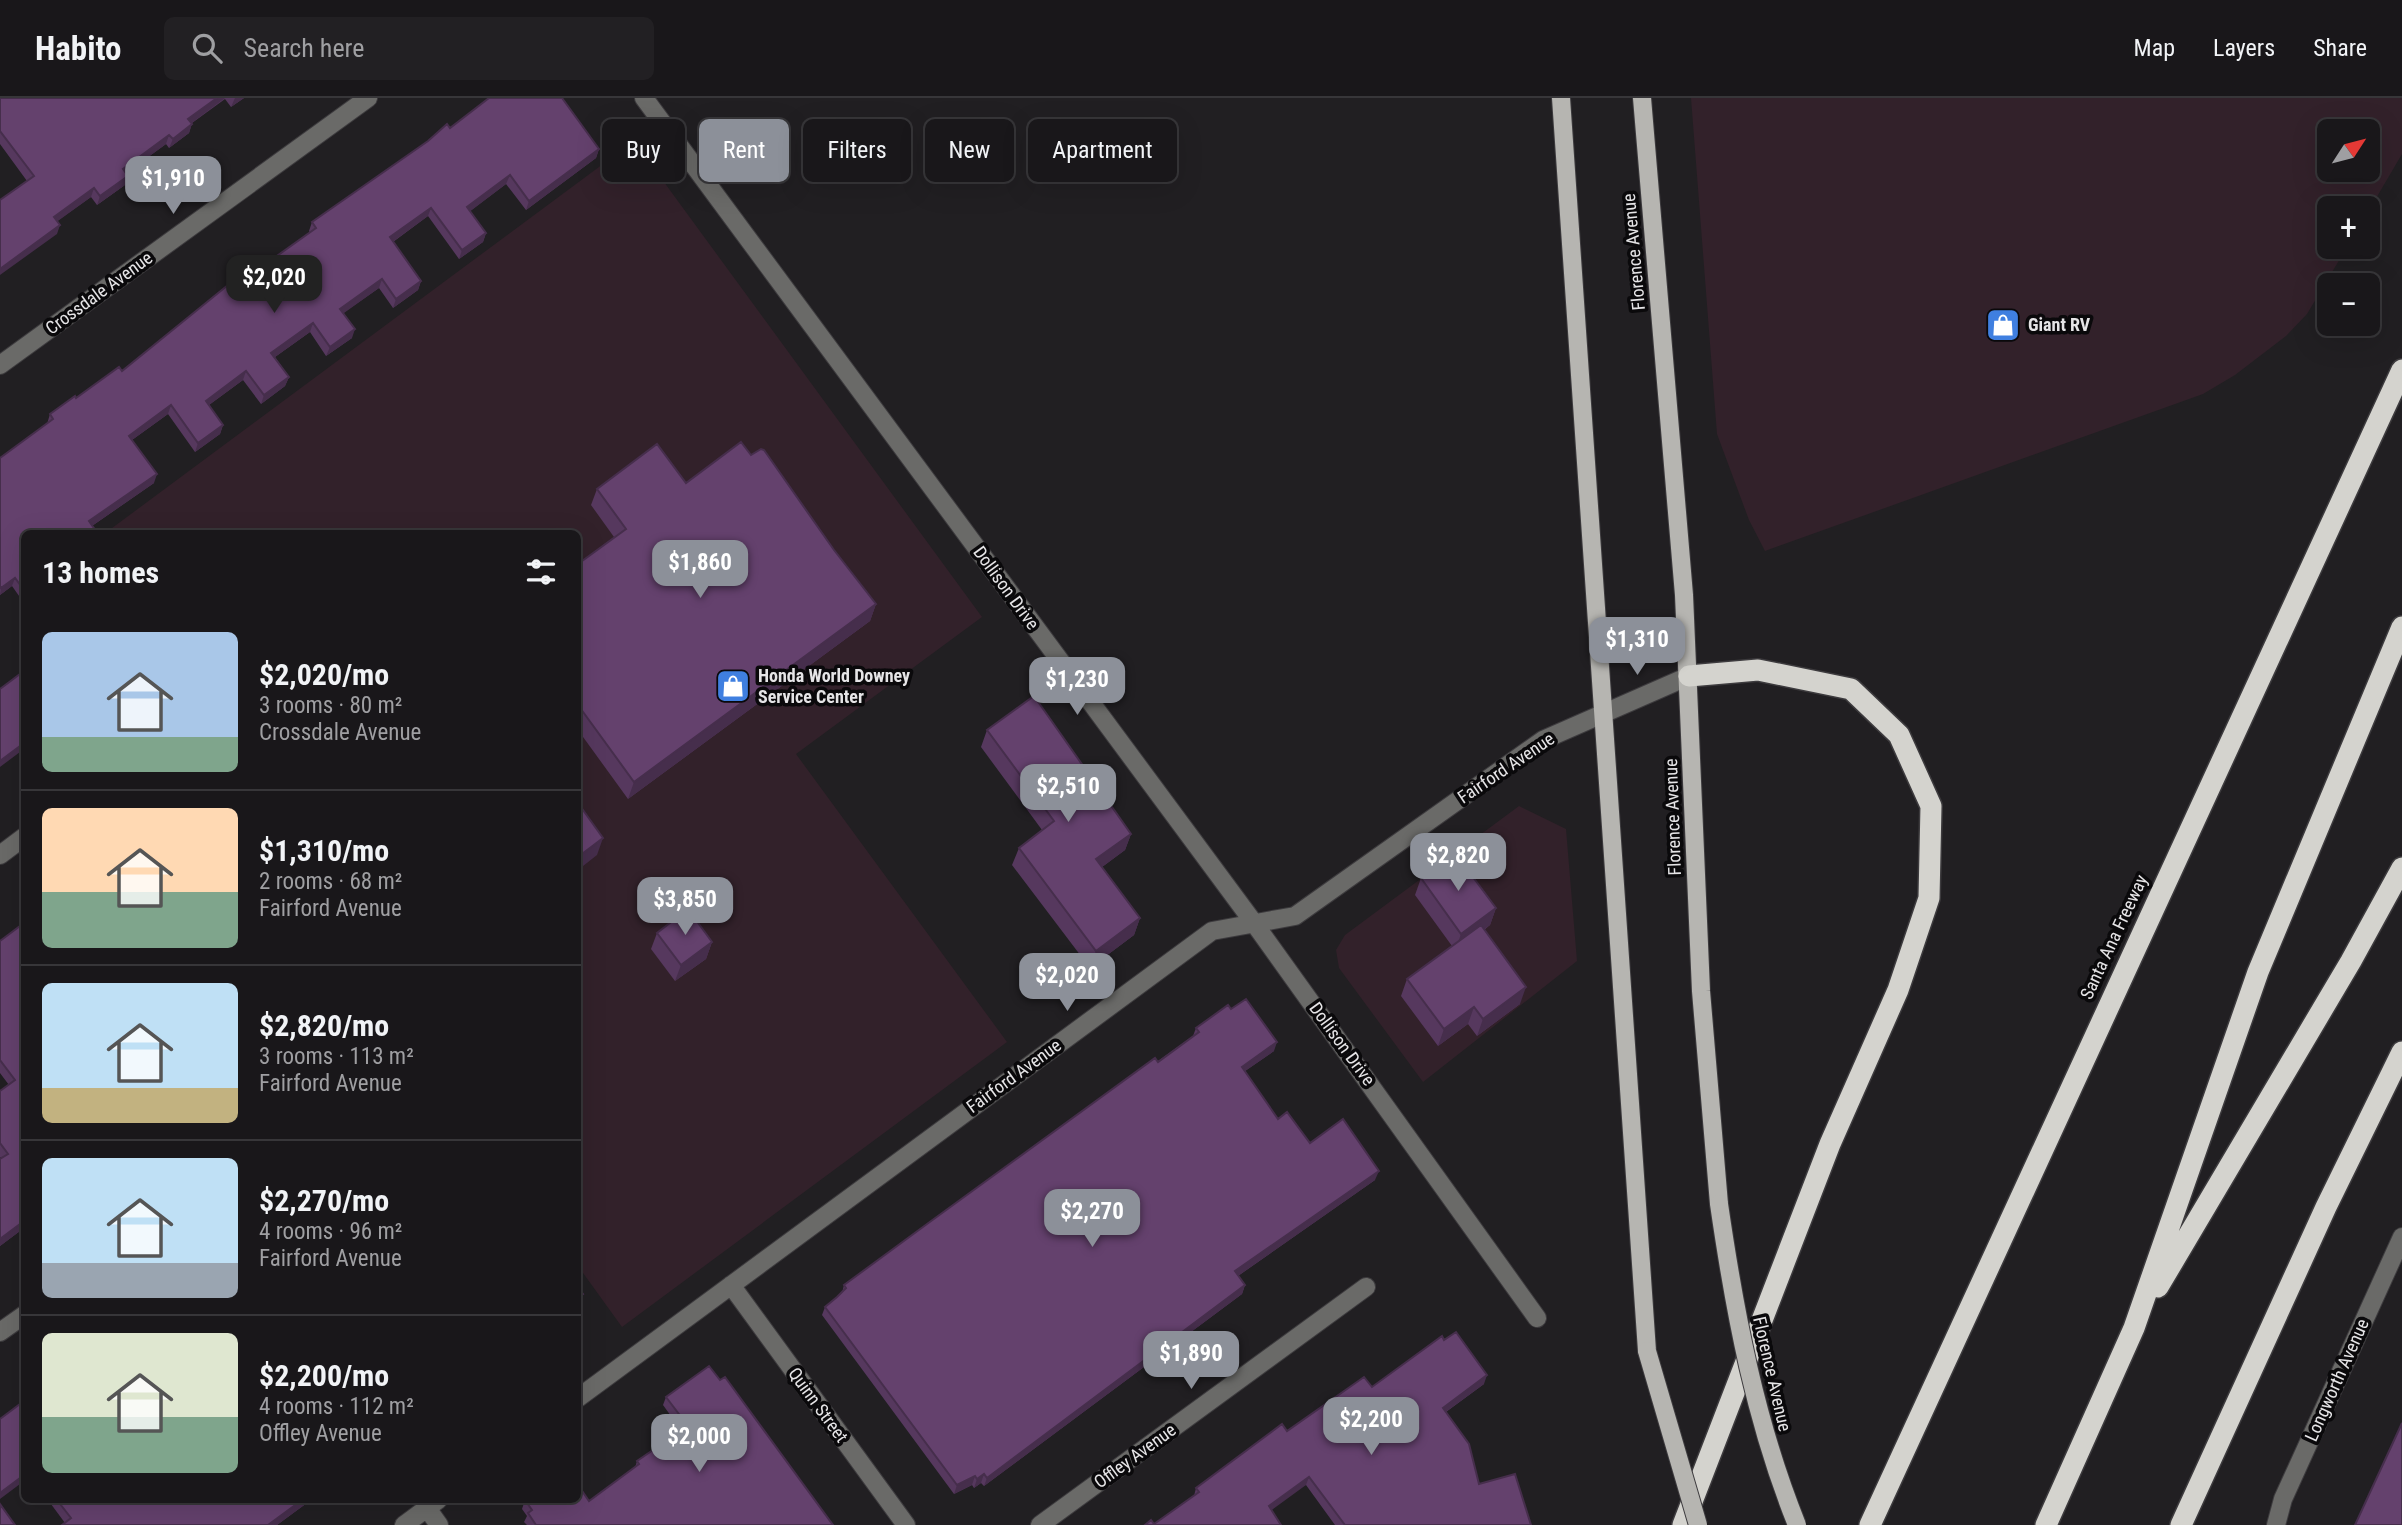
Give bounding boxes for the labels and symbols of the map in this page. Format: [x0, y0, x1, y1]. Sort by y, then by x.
north arrow [2317, 119, 2380, 182]
pin: $1,910 [116, 156, 230, 216]
street label: Florence Avenue [1618, 193, 1649, 311]
street label: Crossdale Avenue [41, 247, 156, 338]
pin: $2,020 [217, 256, 331, 315]
shop icon: Giant RV [1984, 306, 2022, 344]
place label: Giant RV [2028, 314, 2091, 335]
pin: $1,860 [643, 540, 757, 600]
street label: Dollison Drive [969, 542, 1044, 633]
pin: $1,310 [1580, 618, 1694, 677]
pin: $1,230 [1020, 658, 1134, 717]
place label: Honda World Downey Service Center [758, 665, 910, 707]
shop icon: Honda World Downey Service Center [714, 667, 752, 705]
street label: Fairford Avenue [1454, 728, 1558, 808]
street label: Florence Avenue [1660, 758, 1685, 876]
pin: $2,510 [1011, 764, 1125, 824]
pin: $2,820 [1401, 834, 1515, 893]
street label: Santa Ana Freeway [2076, 871, 2152, 1002]
pin: $3,850 [628, 878, 742, 937]
pin: $2,020 [1010, 954, 1124, 1013]
street label: Dollison Drive [1305, 998, 1380, 1089]
street label: Fairford Avenue [962, 1034, 1065, 1117]
pin: $2,270 [1035, 1190, 1149, 1249]
street label: Florence Avenue [1749, 1315, 1796, 1433]
street label: Longworth Avenue [2300, 1315, 2373, 1444]
pin: $1,890 [1134, 1332, 1248, 1391]
street label: Quinn Street [784, 1363, 853, 1446]
pin: $2,200 [1314, 1398, 1428, 1457]
pin: $2,000 [642, 1414, 756, 1474]
street label: Offley Avenue [1090, 1419, 1180, 1492]

